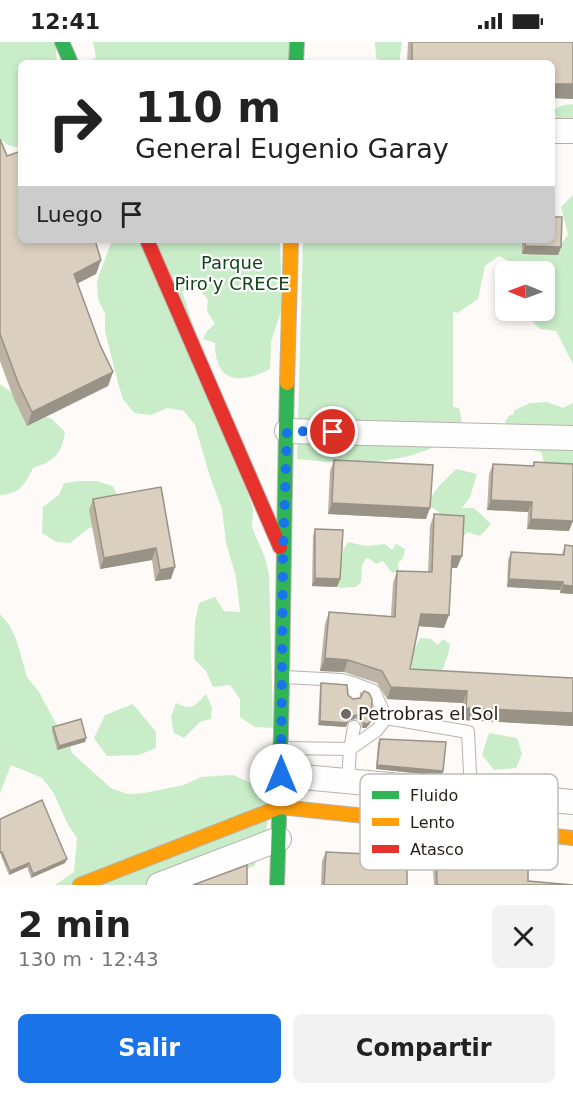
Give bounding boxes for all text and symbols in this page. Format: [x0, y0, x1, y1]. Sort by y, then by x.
text: 12:41 [30, 9, 100, 34]
text: 110 m [135, 83, 281, 132]
icon: right [36, 84, 114, 162]
text: General Eugenio Garay [135, 133, 449, 164]
icon: arrive [115, 198, 148, 231]
text: Luego [36, 202, 103, 227]
park label: Parque Piro'y CRECE [174, 252, 290, 294]
north arrow [495, 261, 555, 321]
map controls [495, 261, 555, 321]
pin [307, 406, 358, 457]
icon: arrive [316, 415, 349, 448]
place label: Petrobras el Sol [358, 703, 499, 724]
marker: Petrobras el Sol [339, 707, 353, 721]
position arrow [249, 743, 313, 807]
legend [360, 774, 558, 870]
text: Fluido [410, 786, 458, 805]
text: Lento [410, 813, 455, 832]
text: Atasco [410, 840, 464, 859]
text: 2 min [18, 904, 131, 945]
button: close [492, 905, 555, 968]
text: 130 m · 12:43 [18, 947, 159, 971]
button: Salir [18, 1014, 281, 1083]
button: Compartir [293, 1014, 555, 1083]

